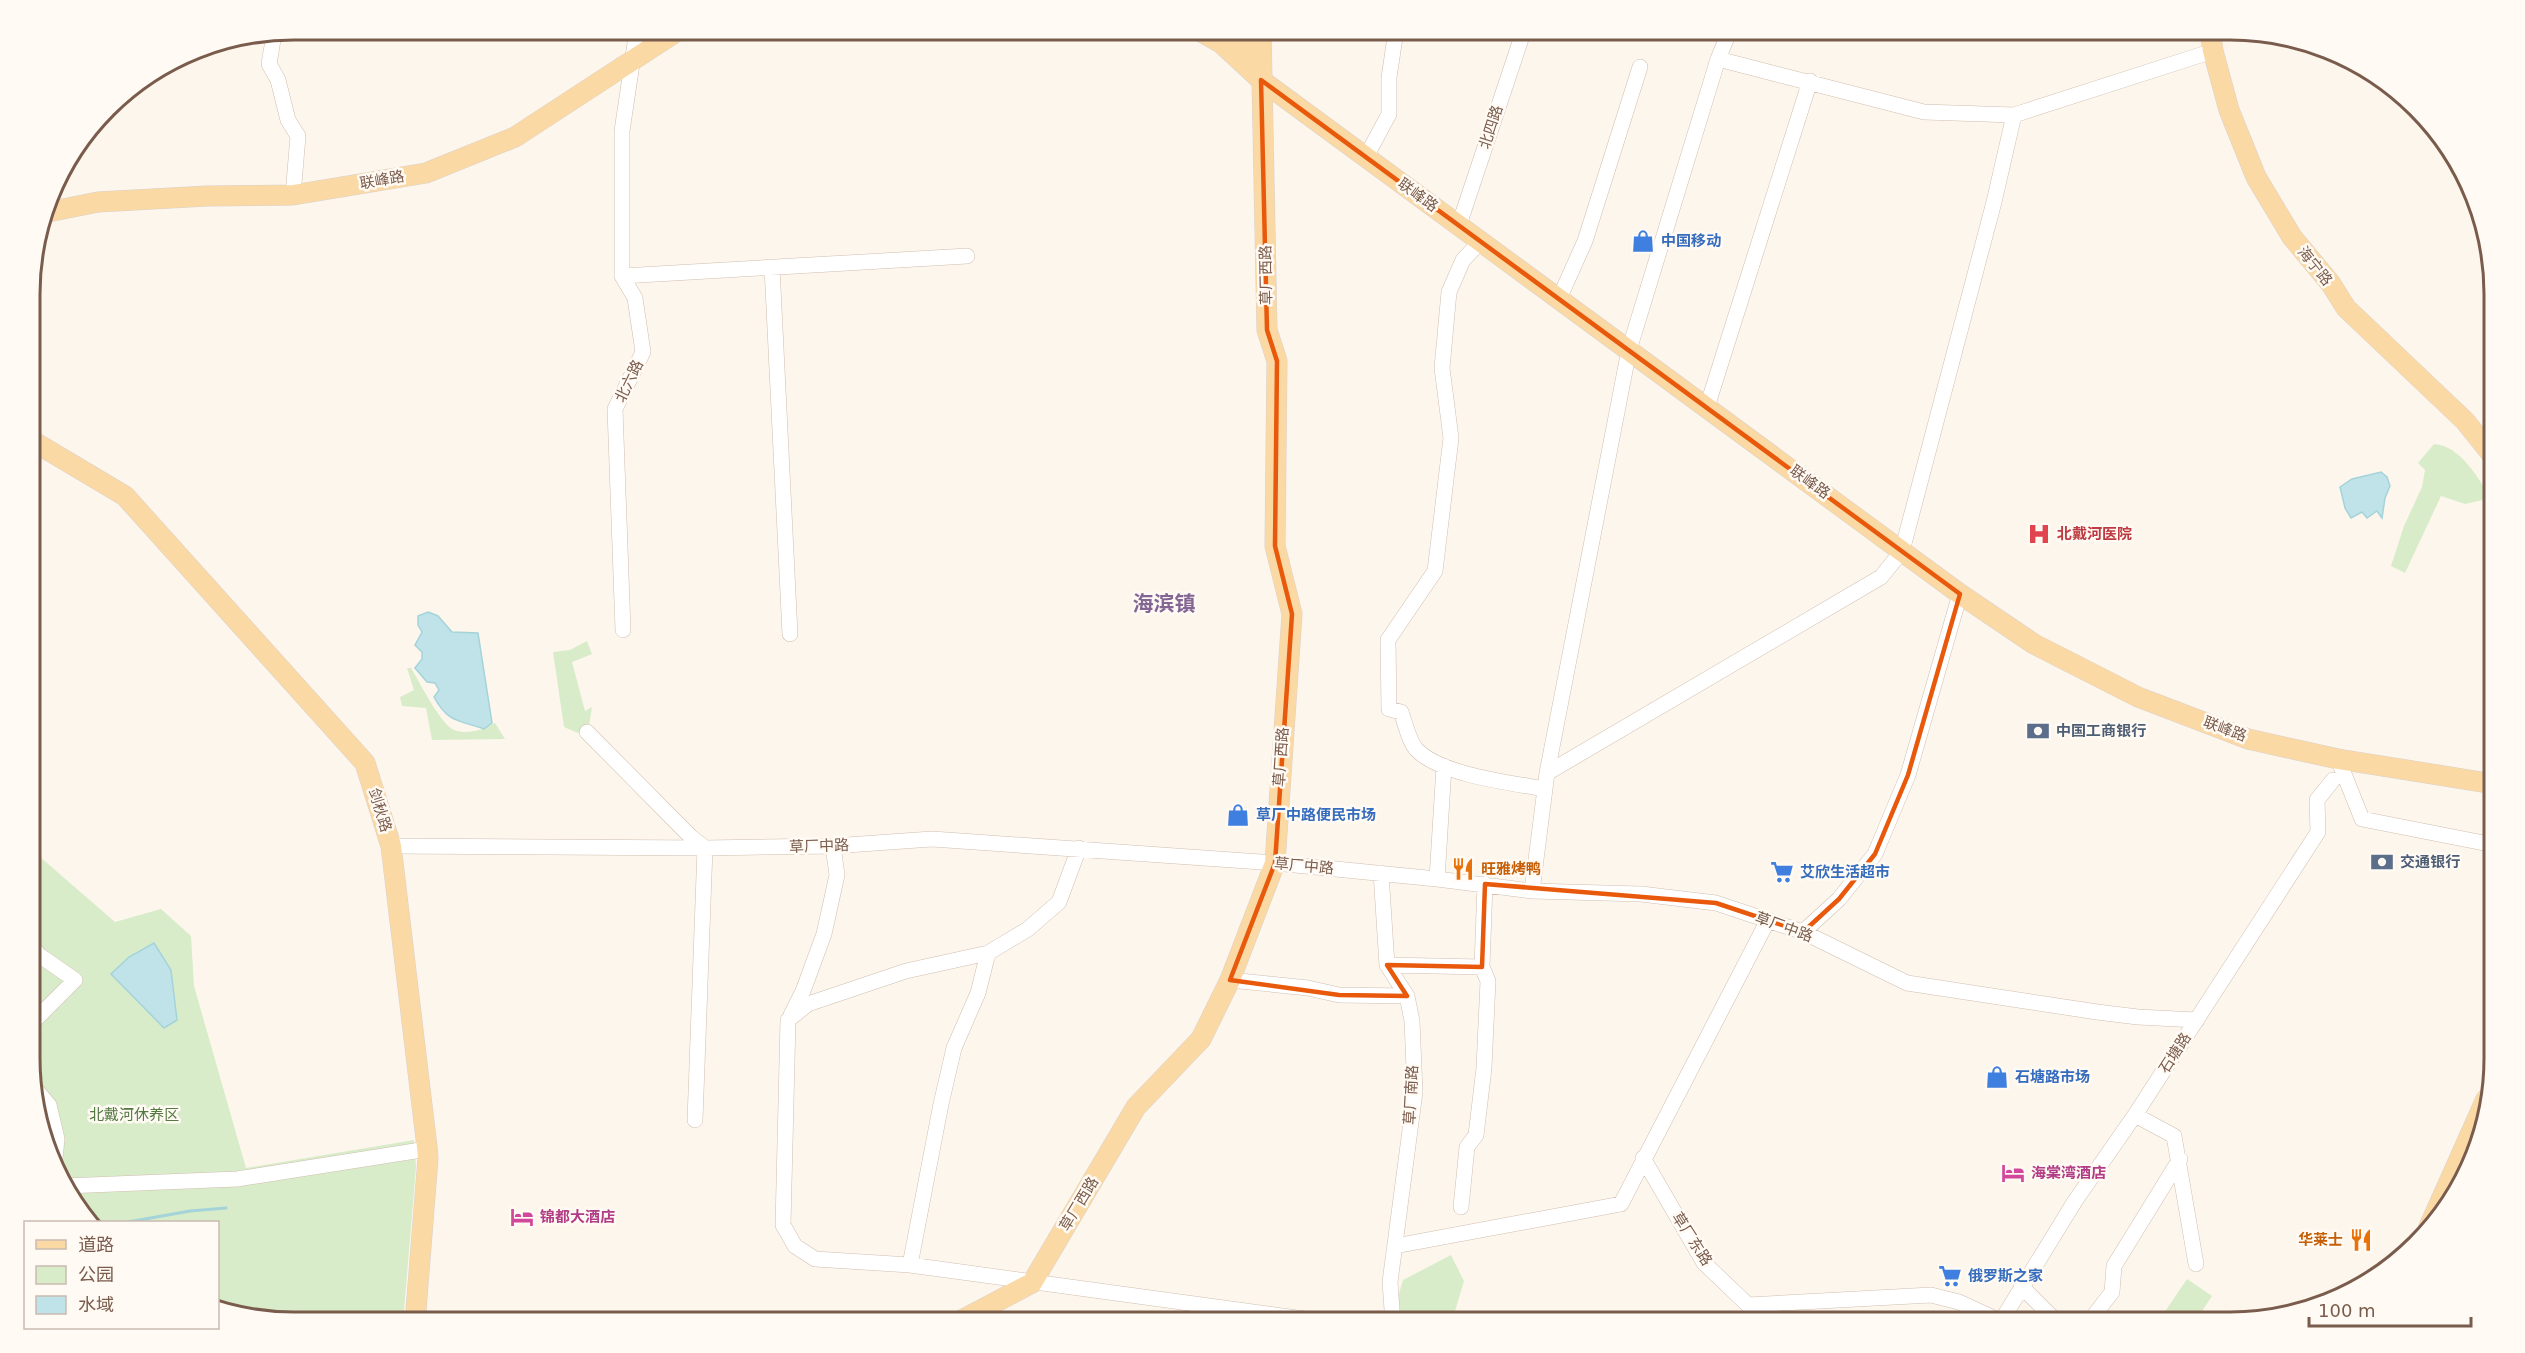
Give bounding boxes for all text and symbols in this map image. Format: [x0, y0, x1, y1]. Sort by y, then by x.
street label: 北四路 [1475, 103, 1507, 151]
street label: 联峰路 [358, 167, 406, 193]
street label: 联峰路 [1395, 174, 1441, 216]
shop icon: 中国移动 [1630, 228, 1656, 254]
place label: 中国移动 [1661, 232, 1721, 250]
street label: 海宁路 [2294, 243, 2336, 289]
street label: 草厂西路 [1256, 245, 1276, 305]
street label: 北六路 [611, 357, 647, 405]
street label: 联峰路 [1787, 461, 1833, 503]
hospital icon: 北戴河医院 [2026, 521, 2052, 547]
place label: 北戴河医院 [2057, 525, 2132, 543]
district label: 海滨镇 [1133, 592, 1196, 616]
street label: 联峰路 [2201, 713, 2249, 745]
bank icon: 中国工商银行 [2025, 718, 2051, 744]
place label: 中国工商银行 [2056, 722, 2146, 740]
street label: 草厂西路 [1270, 726, 1292, 788]
street label: 剑秋路 [365, 786, 395, 834]
shop icon: 草厂中路便民市场 [1225, 802, 1251, 828]
place label: 草厂中路便民市场 [1256, 806, 1376, 824]
street label: 草厂中路 [789, 836, 849, 856]
bank icon: 交通银行 [2369, 849, 2395, 875]
place label: 交通银行 [2400, 853, 2460, 871]
street label: 草厂中路 [1273, 854, 1335, 878]
restaurant icon: 旺雅烤鸭 [1450, 856, 1476, 882]
supermarket icon: 艾欣生活超市 [1769, 859, 1795, 885]
place label: 旺雅烤鸭 [1481, 860, 1541, 878]
place label: 艾欣生活超市 [1800, 863, 1890, 881]
street label: 草厂中路 [1753, 908, 1815, 946]
street label: 石塘路 [2155, 1029, 2195, 1077]
shop icon: 石塘路市场 [1984, 1064, 2010, 1090]
street label: 草厂南路 [1400, 1065, 1422, 1125]
place label: 石塘路市场 [2015, 1068, 2090, 1086]
park label: 北戴河休养区 [89, 1106, 179, 1124]
hotel icon: 海棠湾酒店 [2000, 1160, 2026, 1186]
place label: 海棠湾酒店 [2031, 1164, 2106, 1182]
street label: 草厂西路 [1056, 1174, 1102, 1234]
hotel icon: 锦都大酒店 [509, 1204, 535, 1230]
place label: 锦都大酒店 [540, 1208, 615, 1226]
street label: 草厂东路 [1668, 1209, 1716, 1269]
legend [24, 1221, 219, 1329]
restaurant icon: 华莱士 [2348, 1227, 2374, 1253]
place label: 华莱士 [2298, 1231, 2343, 1249]
text: 道路 [78, 1234, 114, 1255]
supermarket icon: 俄罗斯之家 [1937, 1263, 1963, 1289]
text: 公园 [78, 1264, 114, 1285]
place label: 俄罗斯之家 [1968, 1267, 2043, 1285]
scale bar [2309, 1290, 2471, 1328]
text: 水域 [78, 1294, 114, 1315]
text: 100 m [2318, 1300, 2376, 1321]

